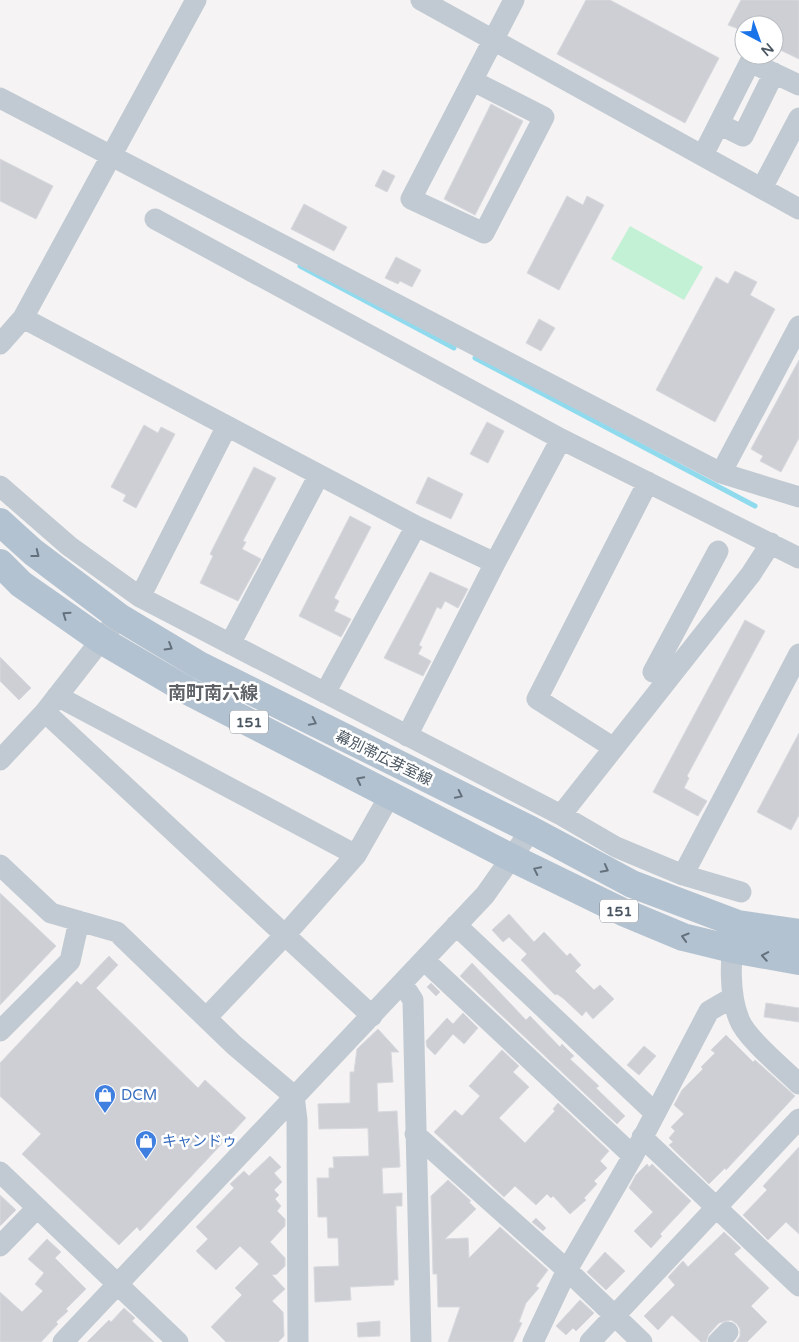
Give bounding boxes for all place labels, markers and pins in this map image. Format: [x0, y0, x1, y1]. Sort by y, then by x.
shop icon: DCM [93, 1083, 117, 1114]
place label: DCM [121, 1086, 157, 1104]
shop icon: キャンドゥ [134, 1129, 158, 1160]
place label: キャンドゥ [162, 1132, 237, 1150]

